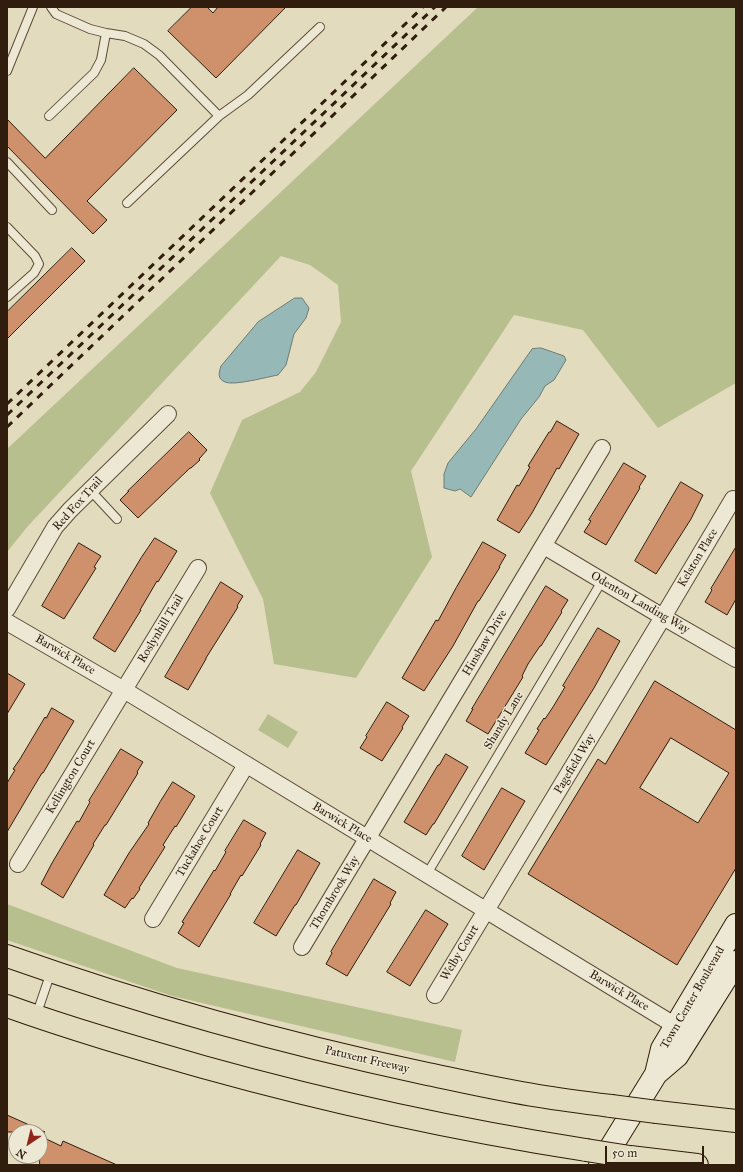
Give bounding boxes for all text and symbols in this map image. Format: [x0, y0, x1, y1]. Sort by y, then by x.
street label: Red Fox Trail [50, 474, 106, 534]
street label: Kelston Place [675, 526, 721, 590]
street label: Odenton Landing Way [588, 569, 692, 637]
street label: Roslynhill Trail [135, 592, 187, 666]
street label: Hinshaw Drive [460, 607, 510, 679]
street label: Barwick Place [32, 632, 98, 678]
street label: Shandy Lane [481, 690, 527, 752]
street label: Pagefield Way [551, 731, 599, 797]
street label: Kellington Court [43, 737, 99, 817]
street label: Barwick Place [310, 800, 374, 846]
street label: Tuckahoe Court [173, 804, 227, 880]
street label: Thornbrook Way [307, 853, 363, 933]
street label: Welby Court [438, 923, 482, 983]
street label: Town Center Boulevard [658, 944, 728, 1052]
street label: Barwick Place [587, 968, 651, 1014]
street label: Patuxent Freeway [323, 1043, 411, 1077]
north arrow [8, 1124, 48, 1164]
scale bar [607, 1138, 706, 1164]
text: N [14, 1145, 29, 1161]
text: 50 m [612, 1146, 637, 1160]

